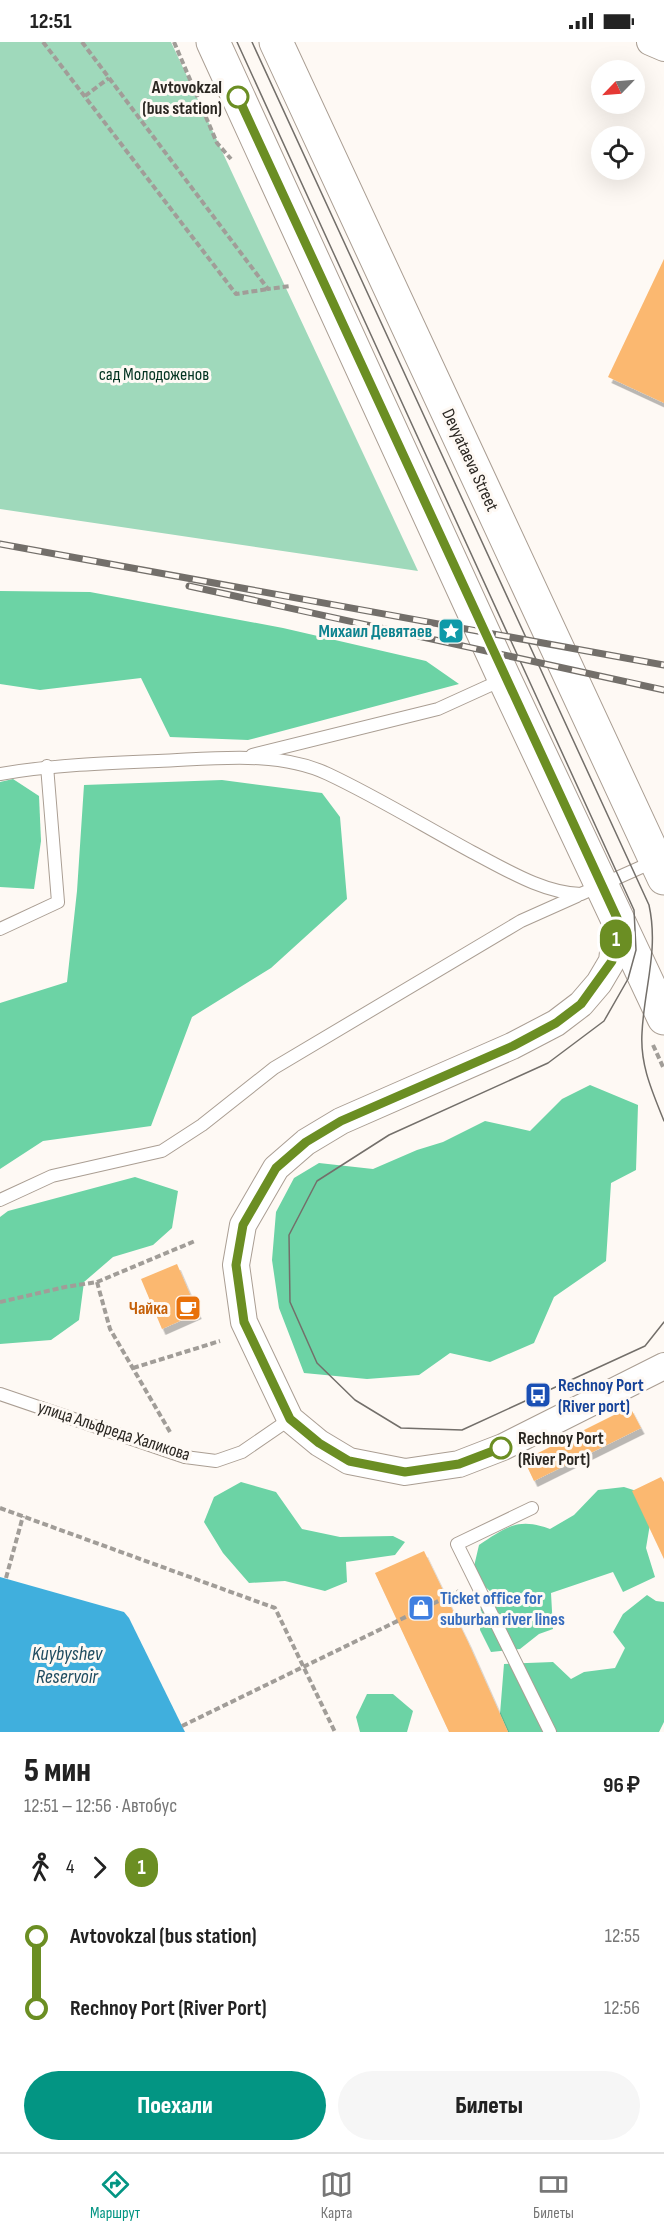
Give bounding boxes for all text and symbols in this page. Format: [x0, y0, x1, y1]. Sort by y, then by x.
text: 12:51 [30, 8, 72, 35]
north arrow [591, 60, 645, 114]
map controls [591, 60, 645, 180]
place label: Avtovokzal (bus station) [142, 77, 222, 119]
marker: Avtovokzal (bus station) [227, 86, 249, 108]
button: locate [591, 126, 645, 180]
park label: сад Молодоженов [99, 364, 209, 385]
street label: Devyataeva Street [437, 406, 503, 515]
place icon: Михаил Девятаев [436, 616, 466, 646]
place label: Михаил Девятаев [319, 621, 432, 642]
line badge: 1 [596, 920, 636, 958]
text: 1 [612, 927, 620, 952]
cafe icon: Чайка [173, 1293, 203, 1323]
place label: Чайка [129, 1298, 168, 1319]
place label: Rechnoy Port (River port) [558, 1375, 644, 1417]
bus stop icon: Rechnoy Port (River port) [523, 1380, 553, 1410]
street label: улица Альфреда Халикова [35, 1397, 193, 1466]
place label: Rechnoy Port (River Port) [518, 1428, 604, 1470]
marker: Rechnoy Port (River Port) [490, 1437, 512, 1459]
place label: Ticket office for suburban river lines [440, 1588, 565, 1630]
shop icon: Ticket office for suburban river lines [406, 1593, 436, 1623]
water label: Kuybyshev Reservoir [32, 1642, 104, 1689]
text: 5 мин [24, 1751, 91, 1791]
text: 96 ₽ [603, 1772, 640, 1799]
text: 12:51 – 12:56 · Автобус [24, 1794, 177, 1818]
icon: walk [24, 1851, 57, 1884]
icon: forward [83, 1851, 116, 1884]
text: 4 [66, 1855, 74, 1879]
text: 1 [137, 1855, 146, 1880]
text: Avtovokzal (bus station) [70, 1923, 257, 1950]
text: 12:55 [605, 1924, 640, 1948]
text: Rechnoy Port (River Port) [70, 1995, 267, 2022]
text: 12:56 [604, 1996, 640, 2020]
button: Поехали [24, 2071, 326, 2140]
button: Билеты [338, 2071, 640, 2140]
tab: Маршрут [90, 2168, 140, 2223]
tab: Карта [320, 2168, 353, 2223]
tab: Билеты [533, 2168, 574, 2223]

